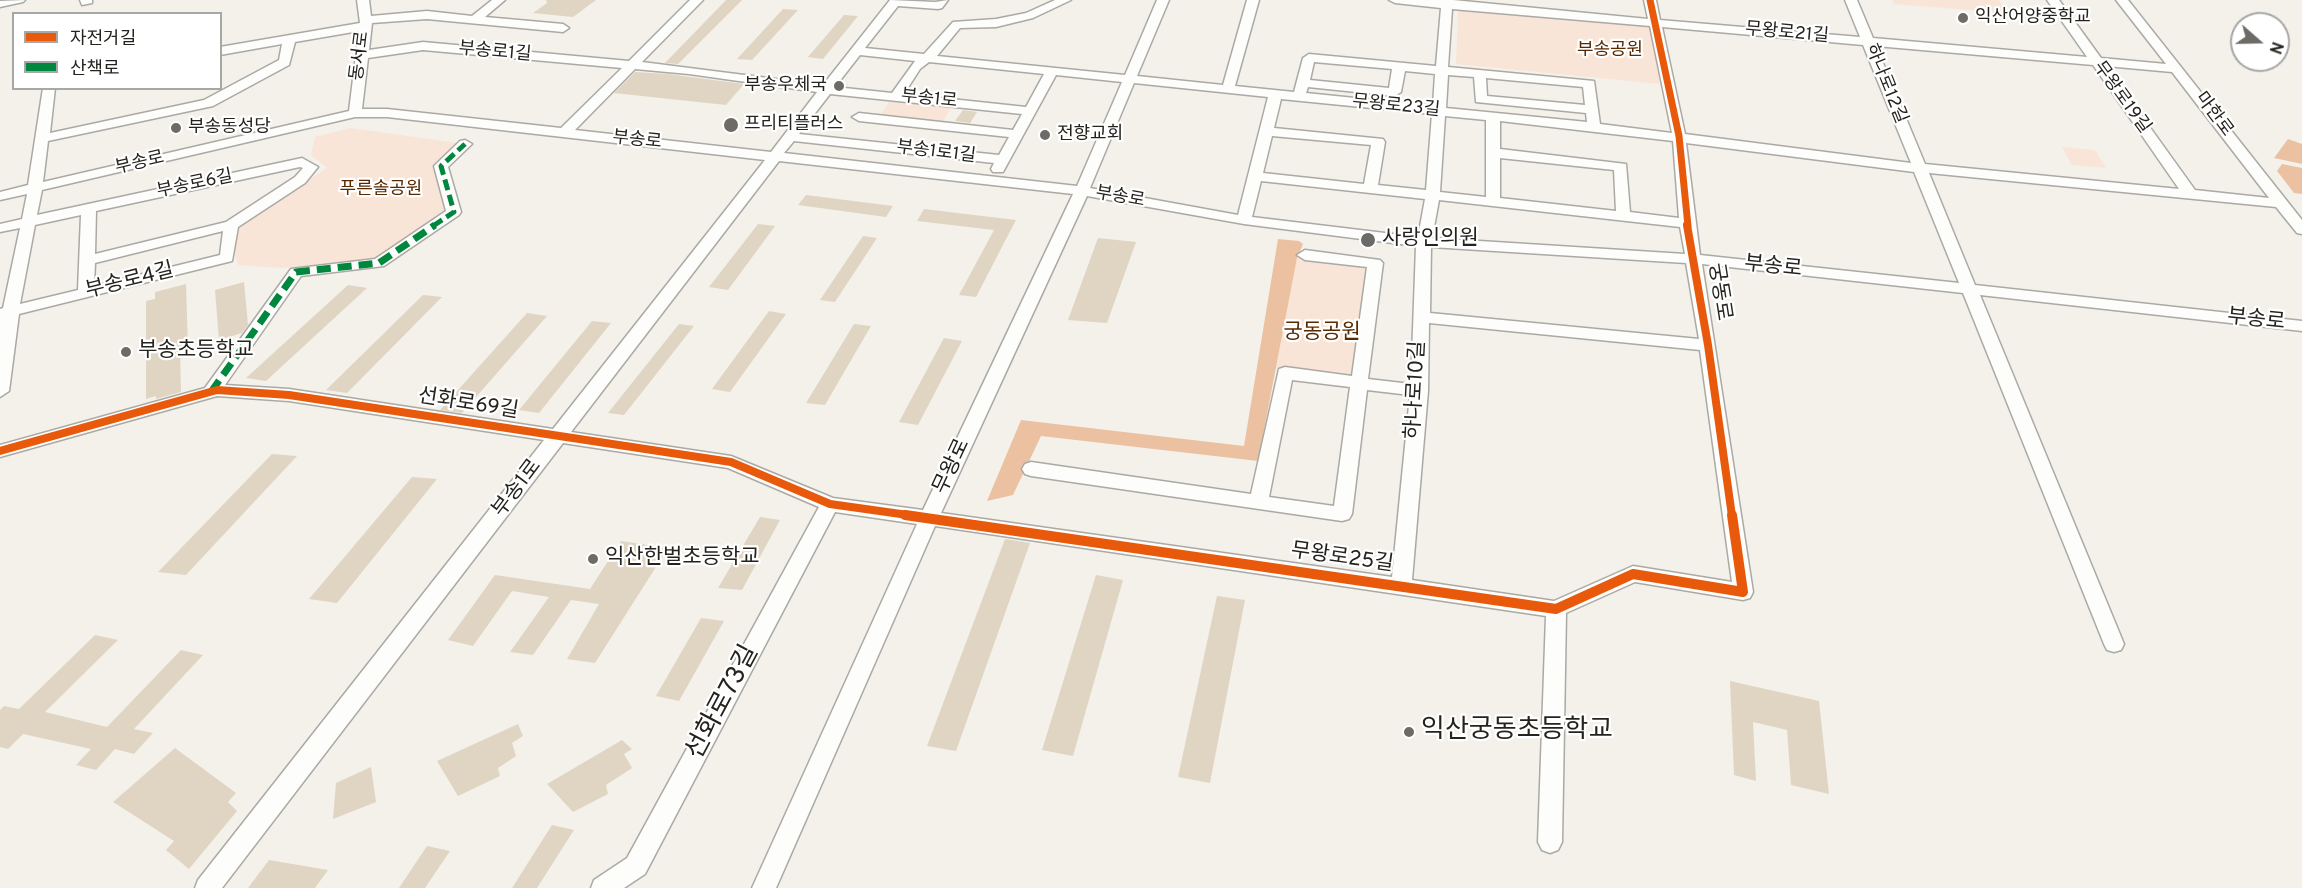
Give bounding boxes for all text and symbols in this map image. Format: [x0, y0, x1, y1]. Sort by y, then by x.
place label: 익산어양중학교 [1975, 7, 2091, 29]
marker: 익산어양중학교 [1956, 11, 1970, 25]
legend [12, 12, 222, 90]
north arrow [2230, 12, 2290, 72]
street label: 무왕로21길 [1744, 20, 1830, 48]
text: 자전거길 [70, 28, 136, 51]
street label: 동서로 [347, 30, 375, 82]
street label: 부송로1길 [458, 39, 532, 67]
text: N [2264, 39, 2286, 56]
park label: 부송공원 [1577, 40, 1643, 62]
street label: 하나로12길 [1859, 41, 1911, 127]
text: 산책로 [70, 58, 120, 81]
street label: 무왕로19길 [2088, 58, 2154, 138]
place label: 부송우체국 [744, 75, 827, 97]
marker: 부송우체국 [832, 79, 846, 93]
street label: 부송1로 [900, 86, 958, 114]
street label: 마한로 [2189, 89, 2237, 141]
street label: 무왕로23길 [1351, 92, 1441, 122]
place label: 프리티플러스 [744, 114, 843, 136]
marker: 프리티플러스 [722, 116, 740, 134]
place label: 부송동성당 [188, 117, 271, 139]
marker: 부송동성당 [169, 121, 183, 135]
place label: 전향교회 [1057, 124, 1123, 146]
street label: 부송로 [611, 128, 663, 154]
marker: 전향교회 [1038, 128, 1052, 142]
street label: 부송1로1길 [895, 137, 977, 169]
street label: 부송로 [113, 148, 167, 180]
street label: 부송로6길 [155, 166, 235, 204]
park label: 푸른솔공원 [340, 179, 422, 201]
street label: 부송로 [1094, 183, 1146, 213]
place label: 사랑인의원 [1382, 227, 1479, 253]
marker: 사랑인의원 [1359, 231, 1377, 249]
street label: 부송로 [1743, 252, 1803, 284]
street label: 부송로4길 [83, 259, 177, 305]
street label: 궁동로 [1701, 261, 1735, 323]
street label: 부송로 [2226, 305, 2286, 337]
park label: 궁동공원 [1283, 321, 1361, 347]
place label: 부송초등학교 [138, 339, 254, 365]
street label: 하나로10길 [1402, 340, 1432, 440]
marker: 부송초등학교 [119, 345, 133, 359]
street label: 선화로69길 [416, 385, 520, 425]
street label: 무왕로 [929, 435, 977, 499]
street label: 부송1로 [488, 455, 548, 523]
street label: 무왕로25길 [1289, 539, 1395, 579]
place label: 익산한벌초등학교 [605, 546, 760, 572]
marker: 익산한벌초등학교 [586, 552, 600, 566]
street label: 선화로73길 [681, 641, 767, 765]
place label: 익산궁동초등학교 [1421, 716, 1612, 748]
marker: 익산궁동초등학교 [1402, 725, 1416, 739]

